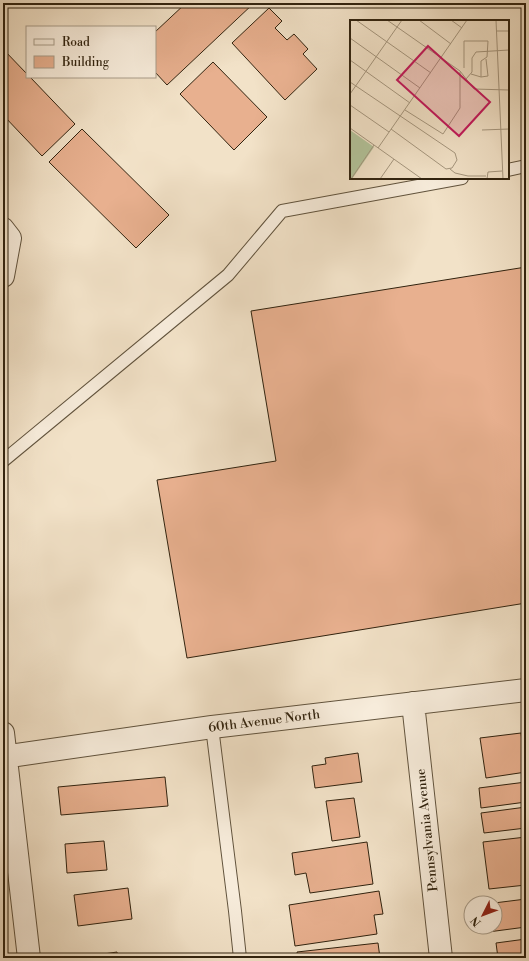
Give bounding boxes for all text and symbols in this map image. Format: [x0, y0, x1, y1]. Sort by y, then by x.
inset map [350, 20, 509, 179]
legend [26, 26, 156, 78]
text: Road [62, 35, 90, 50]
text: Building [61, 55, 110, 70]
street label: 60th Avenue North [207, 706, 321, 736]
street label: Pennsylvania Avenue [413, 767, 441, 892]
north arrow [463, 895, 503, 935]
text: N [468, 913, 484, 929]

